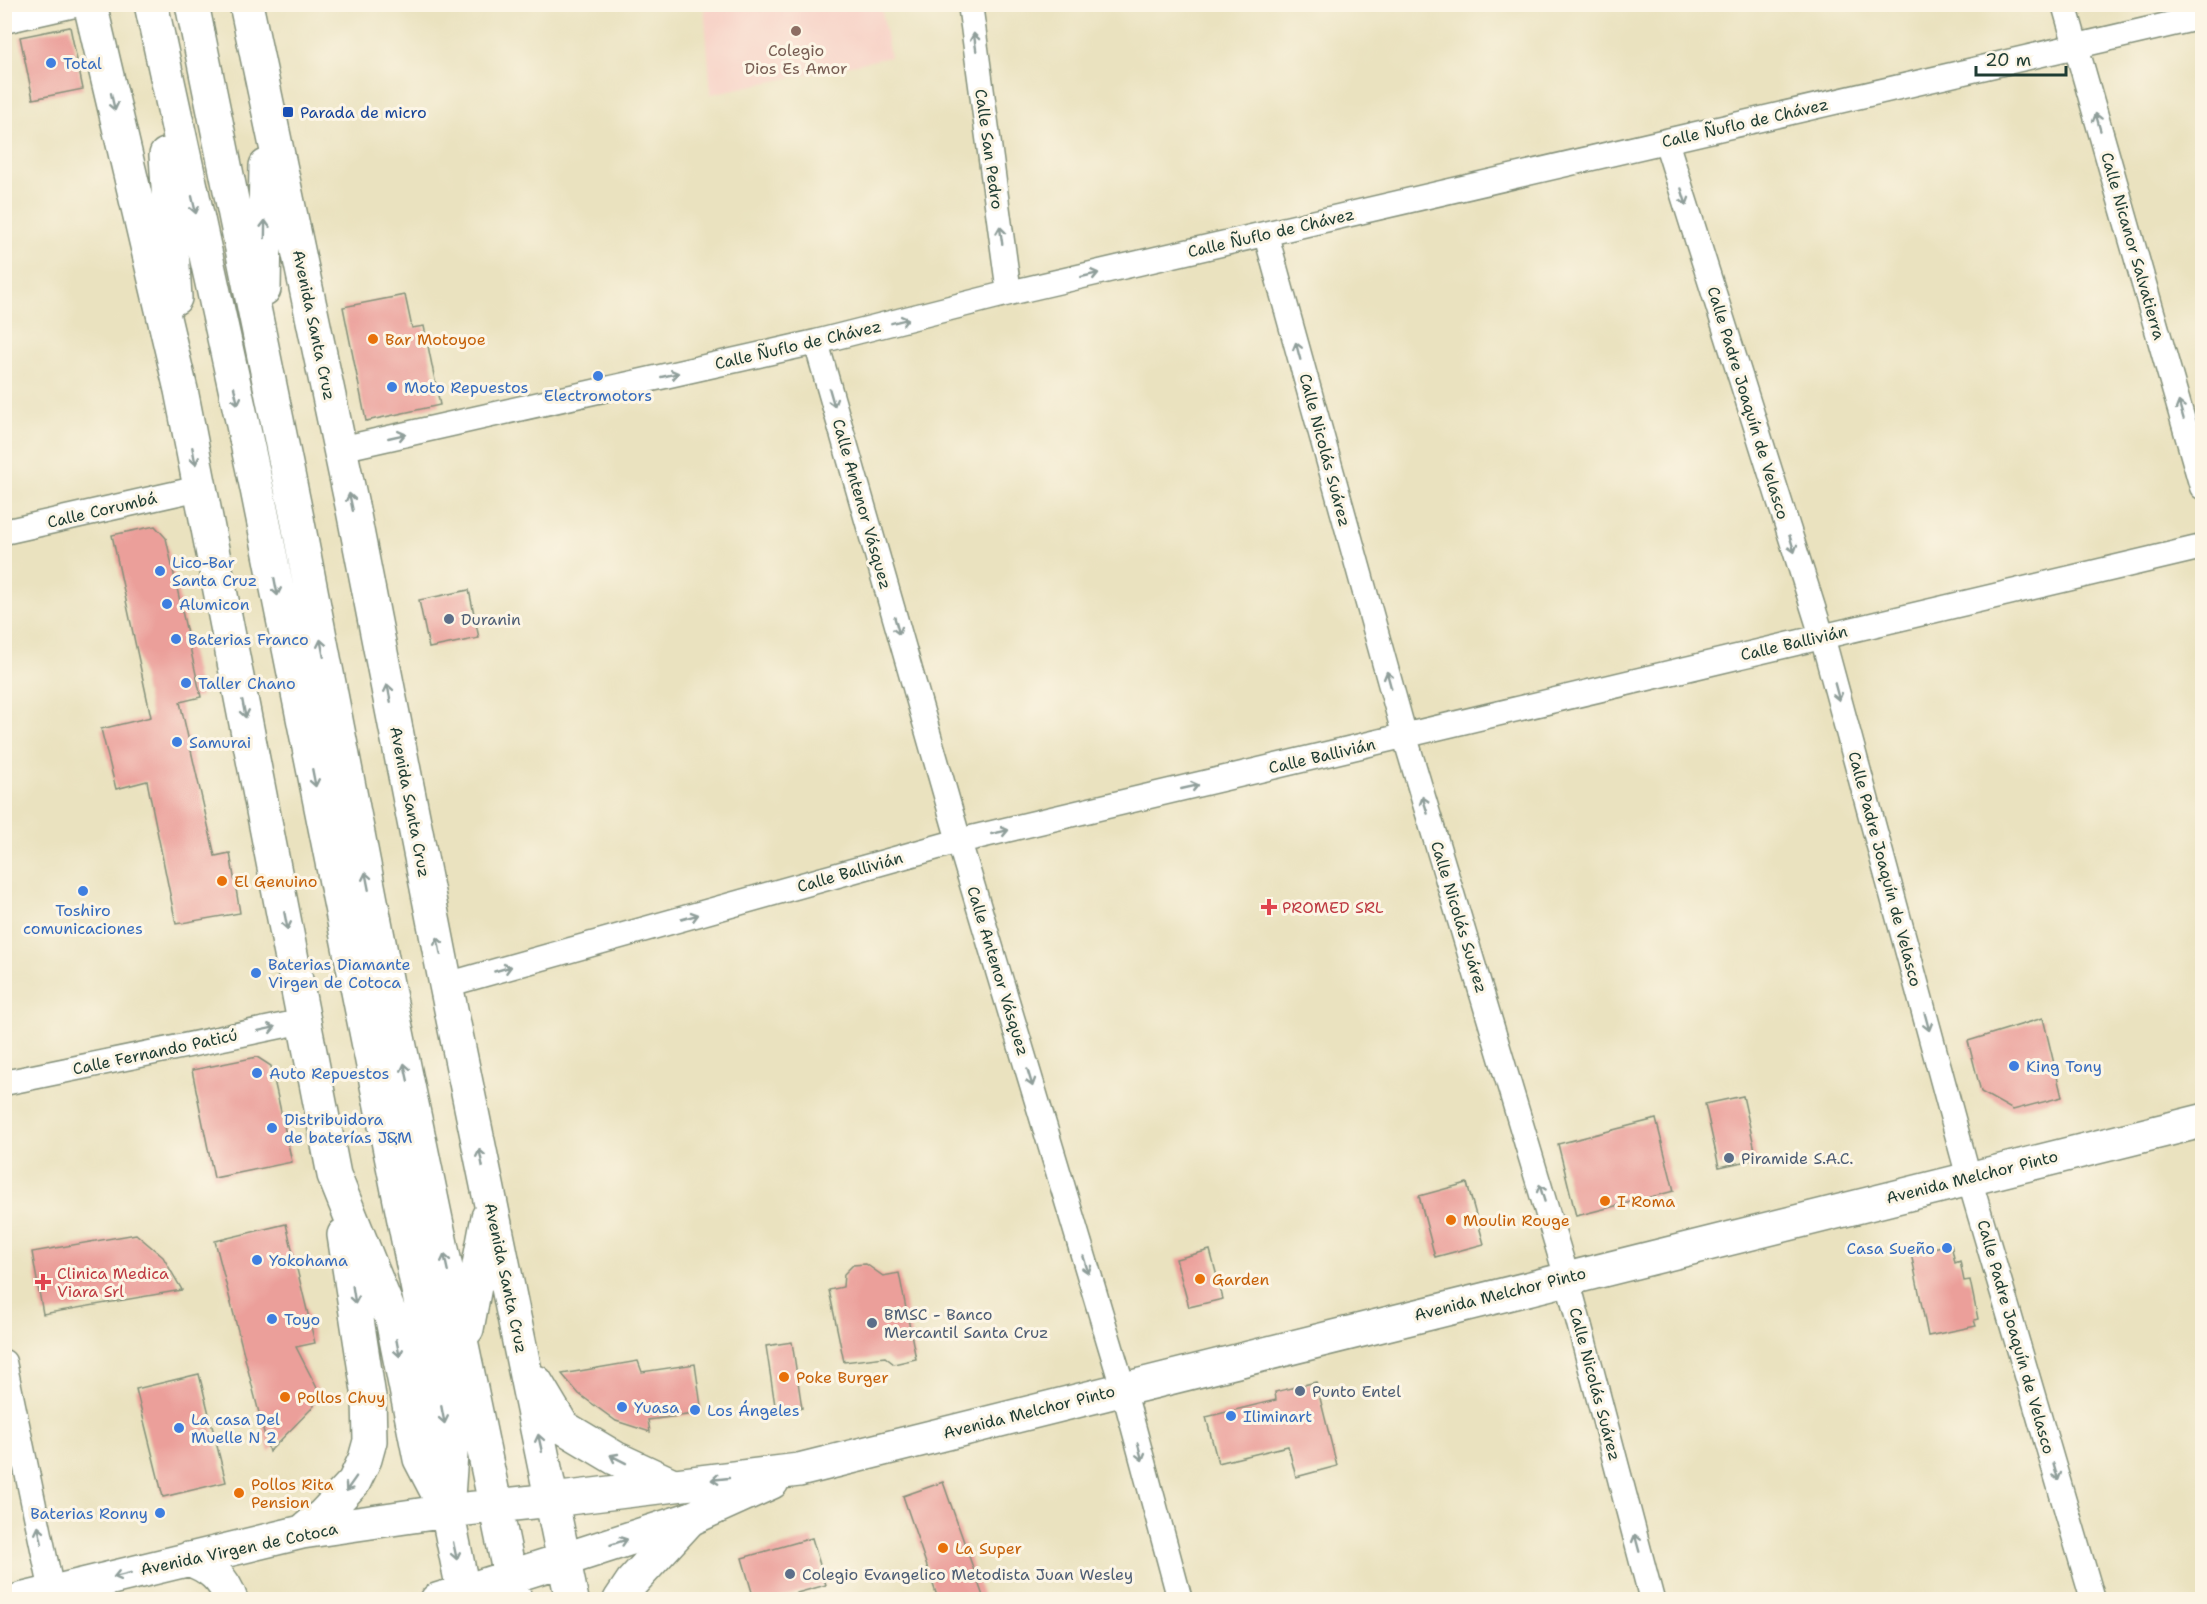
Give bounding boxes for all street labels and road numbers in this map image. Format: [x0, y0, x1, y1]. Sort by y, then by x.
street label: Calle San Pedro [970, 88, 1008, 210]
street label: Calle Ñuflo de Chávez [1659, 93, 1830, 152]
street label: Calle Nicanor Salvatierra [2096, 150, 2170, 342]
street label: Calle Ñuflo de Chávez [1185, 203, 1356, 262]
street label: Avenida Santa Cruz [288, 248, 340, 402]
street label: Calle Padre Joaquín de Velasco [1702, 284, 1794, 522]
street label: Calle Ñuflo de Chávez [712, 315, 883, 374]
street label: Calle Nicolás Suárez [1294, 371, 1356, 529]
street label: Calle Antenor Vásquez [828, 416, 896, 592]
street label: Calle Corumbá [45, 487, 159, 533]
street label: Calle Ballivián [1739, 620, 1850, 665]
street label: Avenida Santa Cruz [385, 725, 435, 879]
street label: Calle Ballivián [1267, 733, 1378, 778]
street label: Calle Padre Joaquín de Velasco [1843, 749, 1927, 989]
street label: Calle Nicolás Suárez [1426, 838, 1492, 996]
street label: Calle Ballivián [795, 847, 905, 897]
street label: Calle Antenor Vásquez [962, 884, 1034, 1058]
street label: Calle Fernando Paticú [71, 1024, 239, 1080]
street label: Avenida Melchor Pinto [1884, 1145, 2060, 1209]
street label: Avenida Santa Cruz [480, 1201, 532, 1355]
street label: Calle Padre Joaquín de Velasco [1972, 1217, 2060, 1457]
street label: Avenida Melchor Pinto [1412, 1262, 1588, 1326]
street label: Calle Nicolás Suárez [1564, 1305, 1626, 1463]
street label: Avenida Melchor Pinto [941, 1380, 1117, 1444]
street label: Avenida Virgen de Cotoca [138, 1518, 340, 1580]

